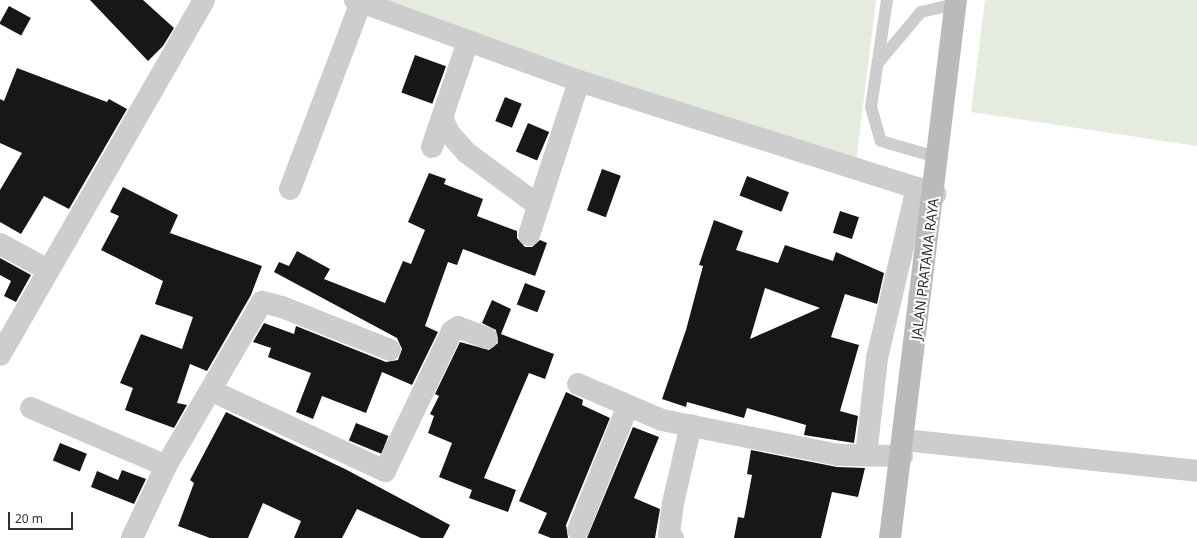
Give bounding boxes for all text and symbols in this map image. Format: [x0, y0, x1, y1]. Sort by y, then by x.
street label: JALAN PRATAMA RAYA [908, 197, 942, 341]
scale bar [10, 504, 75, 530]
text: 20 m [15, 510, 43, 527]

